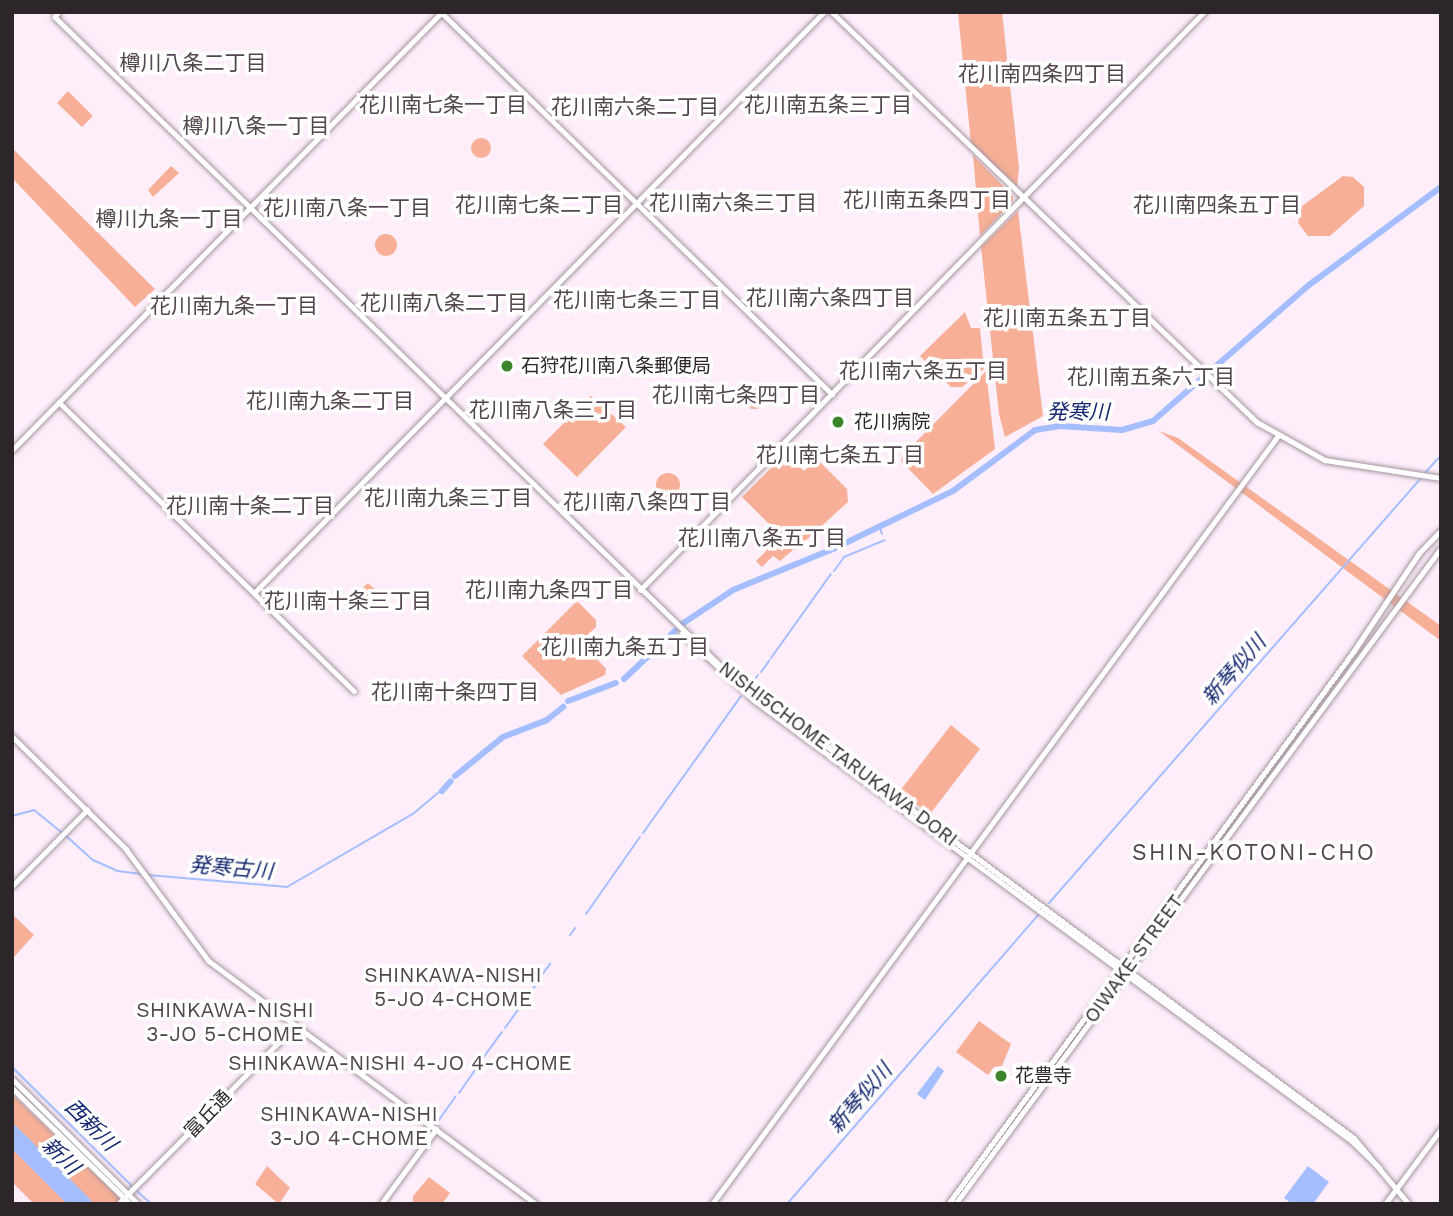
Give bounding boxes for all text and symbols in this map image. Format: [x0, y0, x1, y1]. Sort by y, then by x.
district label: 樽川八条二丁目 [120, 50, 266, 76]
district label: 花川南四条四丁目 [958, 61, 1126, 87]
district label: 花川南七条一丁目 [359, 92, 527, 118]
district label: 花川南五条三丁目 [744, 92, 912, 118]
district label: 花川南六条二丁目 [551, 94, 719, 120]
district label: 樽川八条一丁目 [183, 113, 329, 139]
district label: 花川南五条四丁目 [843, 187, 1011, 213]
district label: 花川南六条三丁目 [649, 190, 817, 216]
district label: 花川南七条二丁目 [455, 192, 623, 218]
district label: 花川南四条五丁目 [1133, 192, 1301, 218]
district label: 花川南八条一丁目 [263, 195, 431, 221]
district label: 樽川九条一丁目 [96, 206, 242, 232]
district label: 花川南六条四丁目 [746, 285, 914, 311]
district label: 花川南七条三丁目 [553, 287, 721, 313]
district label: 花川南八条二丁目 [360, 290, 528, 316]
district label: 花川南九条一丁目 [150, 293, 318, 319]
district label: 花川南五条五丁目 [983, 305, 1151, 331]
place label: 石狩花川南八条郵便局 [521, 355, 711, 377]
marker: 石狩花川南八条郵便局 [499, 358, 515, 374]
district label: 花川南六条五丁目 [839, 358, 1007, 384]
district label: 花川南五条六丁目 [1067, 364, 1235, 390]
district label: 花川南七条四丁目 [652, 382, 820, 408]
district label: 花川南九条二丁目 [246, 388, 414, 414]
district label: 花川南八条三丁目 [469, 397, 637, 423]
water label: 発寒川 [1047, 399, 1109, 425]
place label: 花川病院 [854, 411, 930, 433]
marker: 花川病院 [828, 412, 848, 432]
district label: 花川南七条五丁目 [756, 442, 924, 468]
district label: 花川南九条三丁目 [364, 485, 532, 511]
district label: 花川南八条四丁目 [563, 489, 731, 515]
district label: 花川南十条二丁目 [166, 493, 334, 519]
district label: 花川南八条五丁目 [678, 525, 846, 551]
district label: 花川南九条四丁目 [465, 577, 633, 603]
district label: 花川南十条三丁目 [264, 588, 432, 614]
water label: 新琴似川 [1197, 630, 1271, 710]
district label: 花川南九条五丁目 [541, 634, 709, 660]
street label: NISHI5CHOME TARUKAWA DORI [714, 657, 962, 851]
district label: 花川南十条四丁目 [371, 679, 539, 705]
district label: SHIN-KOTONI-CHO [1134, 839, 1374, 867]
water label: 発寒古川 [188, 852, 274, 884]
street label: OIWAKE STREET [1080, 891, 1188, 1027]
district label: SHINKAWA-NISHI 5-JO 4-CHOME [352, 962, 554, 1012]
district label: SHINKAWA-NISHI 3-JO 5-CHOME [124, 997, 326, 1047]
district label: SHINKAWA-NISHI 4-JO 4-CHOME [205, 1050, 595, 1076]
water label: 新琴似川 [823, 1058, 897, 1138]
place label: 花豊寺 [1015, 1065, 1072, 1087]
marker: 花豊寺 [993, 1068, 1009, 1084]
street label: 富丘通 [180, 1086, 236, 1142]
water label: 西新川 [60, 1094, 122, 1156]
district label: SHINKAWA-NISHI 3-JO 4-CHOME [248, 1101, 450, 1151]
water label: 新川 [37, 1132, 85, 1180]

